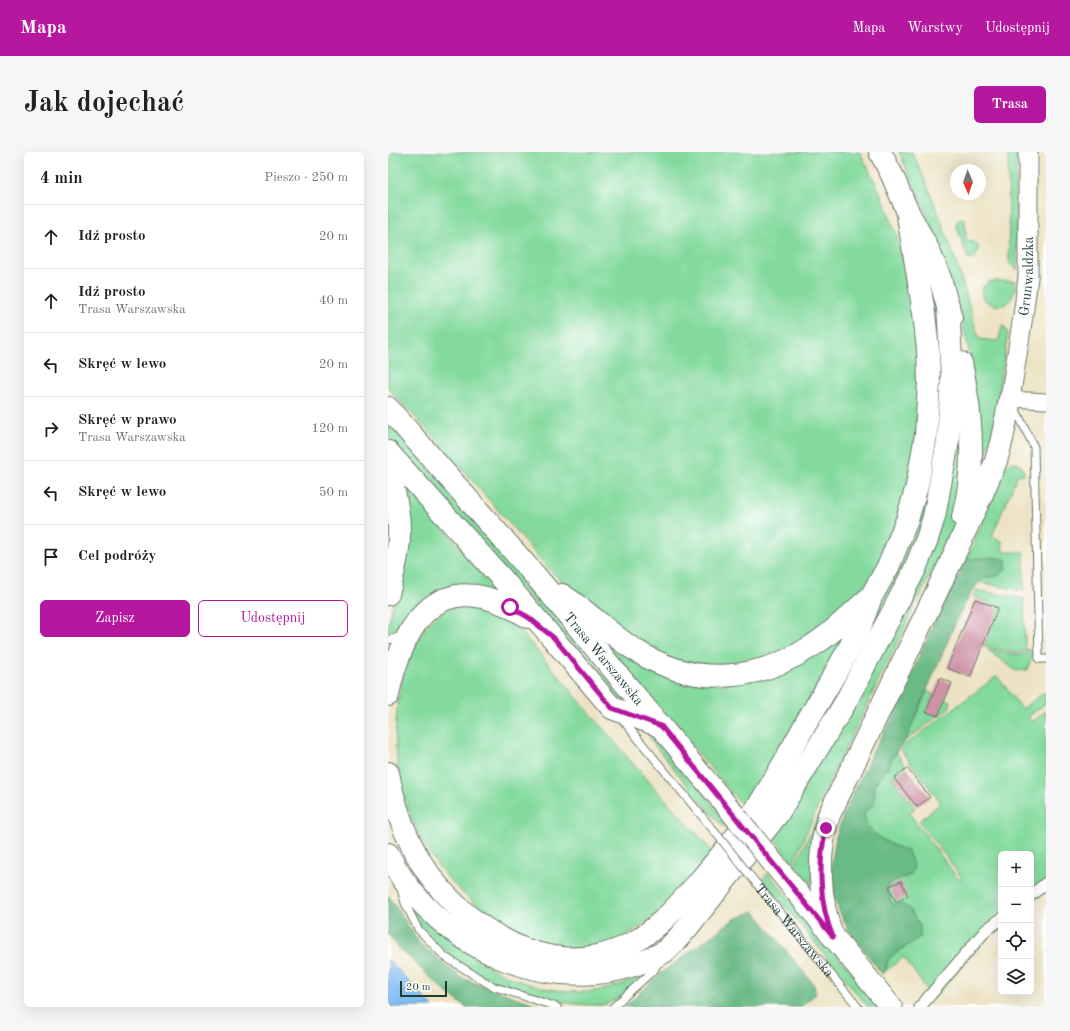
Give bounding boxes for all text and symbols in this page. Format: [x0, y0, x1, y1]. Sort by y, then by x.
text: Mapa [20, 19, 67, 38]
text: Mapa [852, 21, 885, 35]
text: Warstwy [907, 21, 963, 35]
text: Udostępnij [985, 21, 1050, 35]
button: Trasa [974, 86, 1046, 123]
text: Jak dojechać [24, 90, 184, 118]
north arrow [950, 164, 986, 200]
text: 4 min [40, 170, 83, 187]
text: Pieszo · 250 m [264, 171, 348, 184]
icon: ahead [40, 226, 62, 248]
text: Idź prosto [78, 229, 145, 244]
text: 20 m [319, 230, 348, 243]
street label: Grunwaldzka [1017, 236, 1036, 317]
text: Idź prosto [78, 285, 145, 300]
icon: ahead [40, 290, 62, 312]
text: 40 m [319, 294, 348, 307]
text: Trasa Warszawska [78, 303, 186, 316]
icon: left [40, 354, 62, 376]
text: Skręć w lewo [78, 357, 166, 372]
text: 20 m [319, 358, 348, 371]
text: Skręć w prawo [78, 413, 177, 428]
icon: right [40, 418, 62, 440]
text: 120 m [311, 422, 348, 435]
text: Trasa Warszawska [78, 431, 186, 444]
icon: left [40, 482, 62, 504]
text: Skręć w lewo [78, 485, 166, 500]
text: 50 m [319, 486, 348, 499]
icon: arrive [40, 546, 62, 568]
text: Cel podróży [78, 549, 156, 564]
route start [501, 598, 519, 616]
button: Zapisz [40, 600, 190, 637]
button: Udostępnij [198, 600, 348, 637]
street label: Trasa Warszawska [561, 610, 646, 708]
route end [817, 819, 835, 837]
map controls [998, 851, 1034, 995]
button: + [998, 851, 1034, 887]
street label: Trasa Warszawska [752, 881, 836, 980]
button: − [998, 887, 1034, 923]
button: locate [998, 923, 1034, 959]
button: layers [998, 959, 1034, 995]
scale bar [400, 979, 447, 998]
text: 20 m [406, 982, 431, 993]

